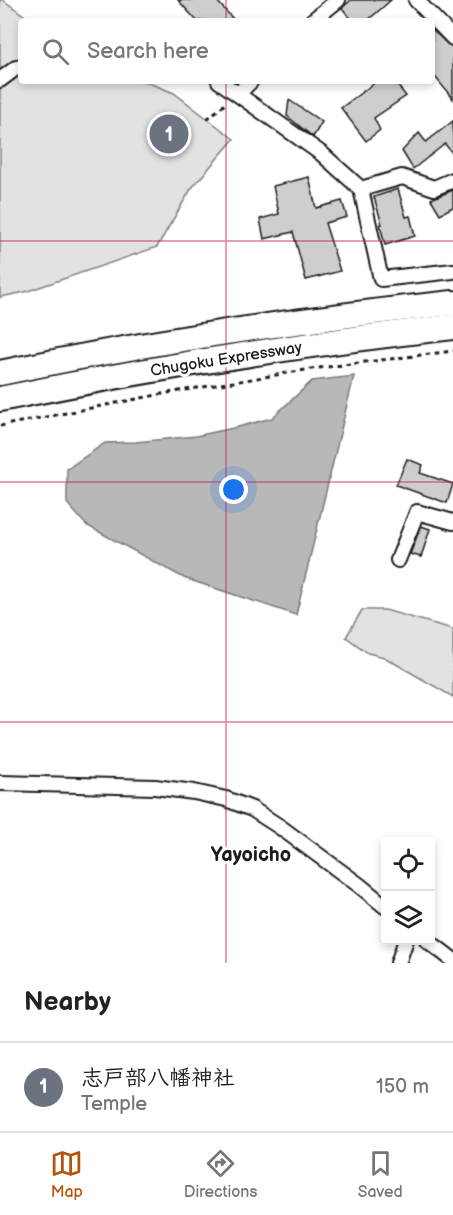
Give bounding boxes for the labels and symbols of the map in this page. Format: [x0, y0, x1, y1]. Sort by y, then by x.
pin: 1 [150, 112, 188, 156]
street label: Chugoku Expressway [149, 338, 304, 381]
your location [219, 475, 248, 504]
district label: Yayoicho [211, 843, 291, 867]

